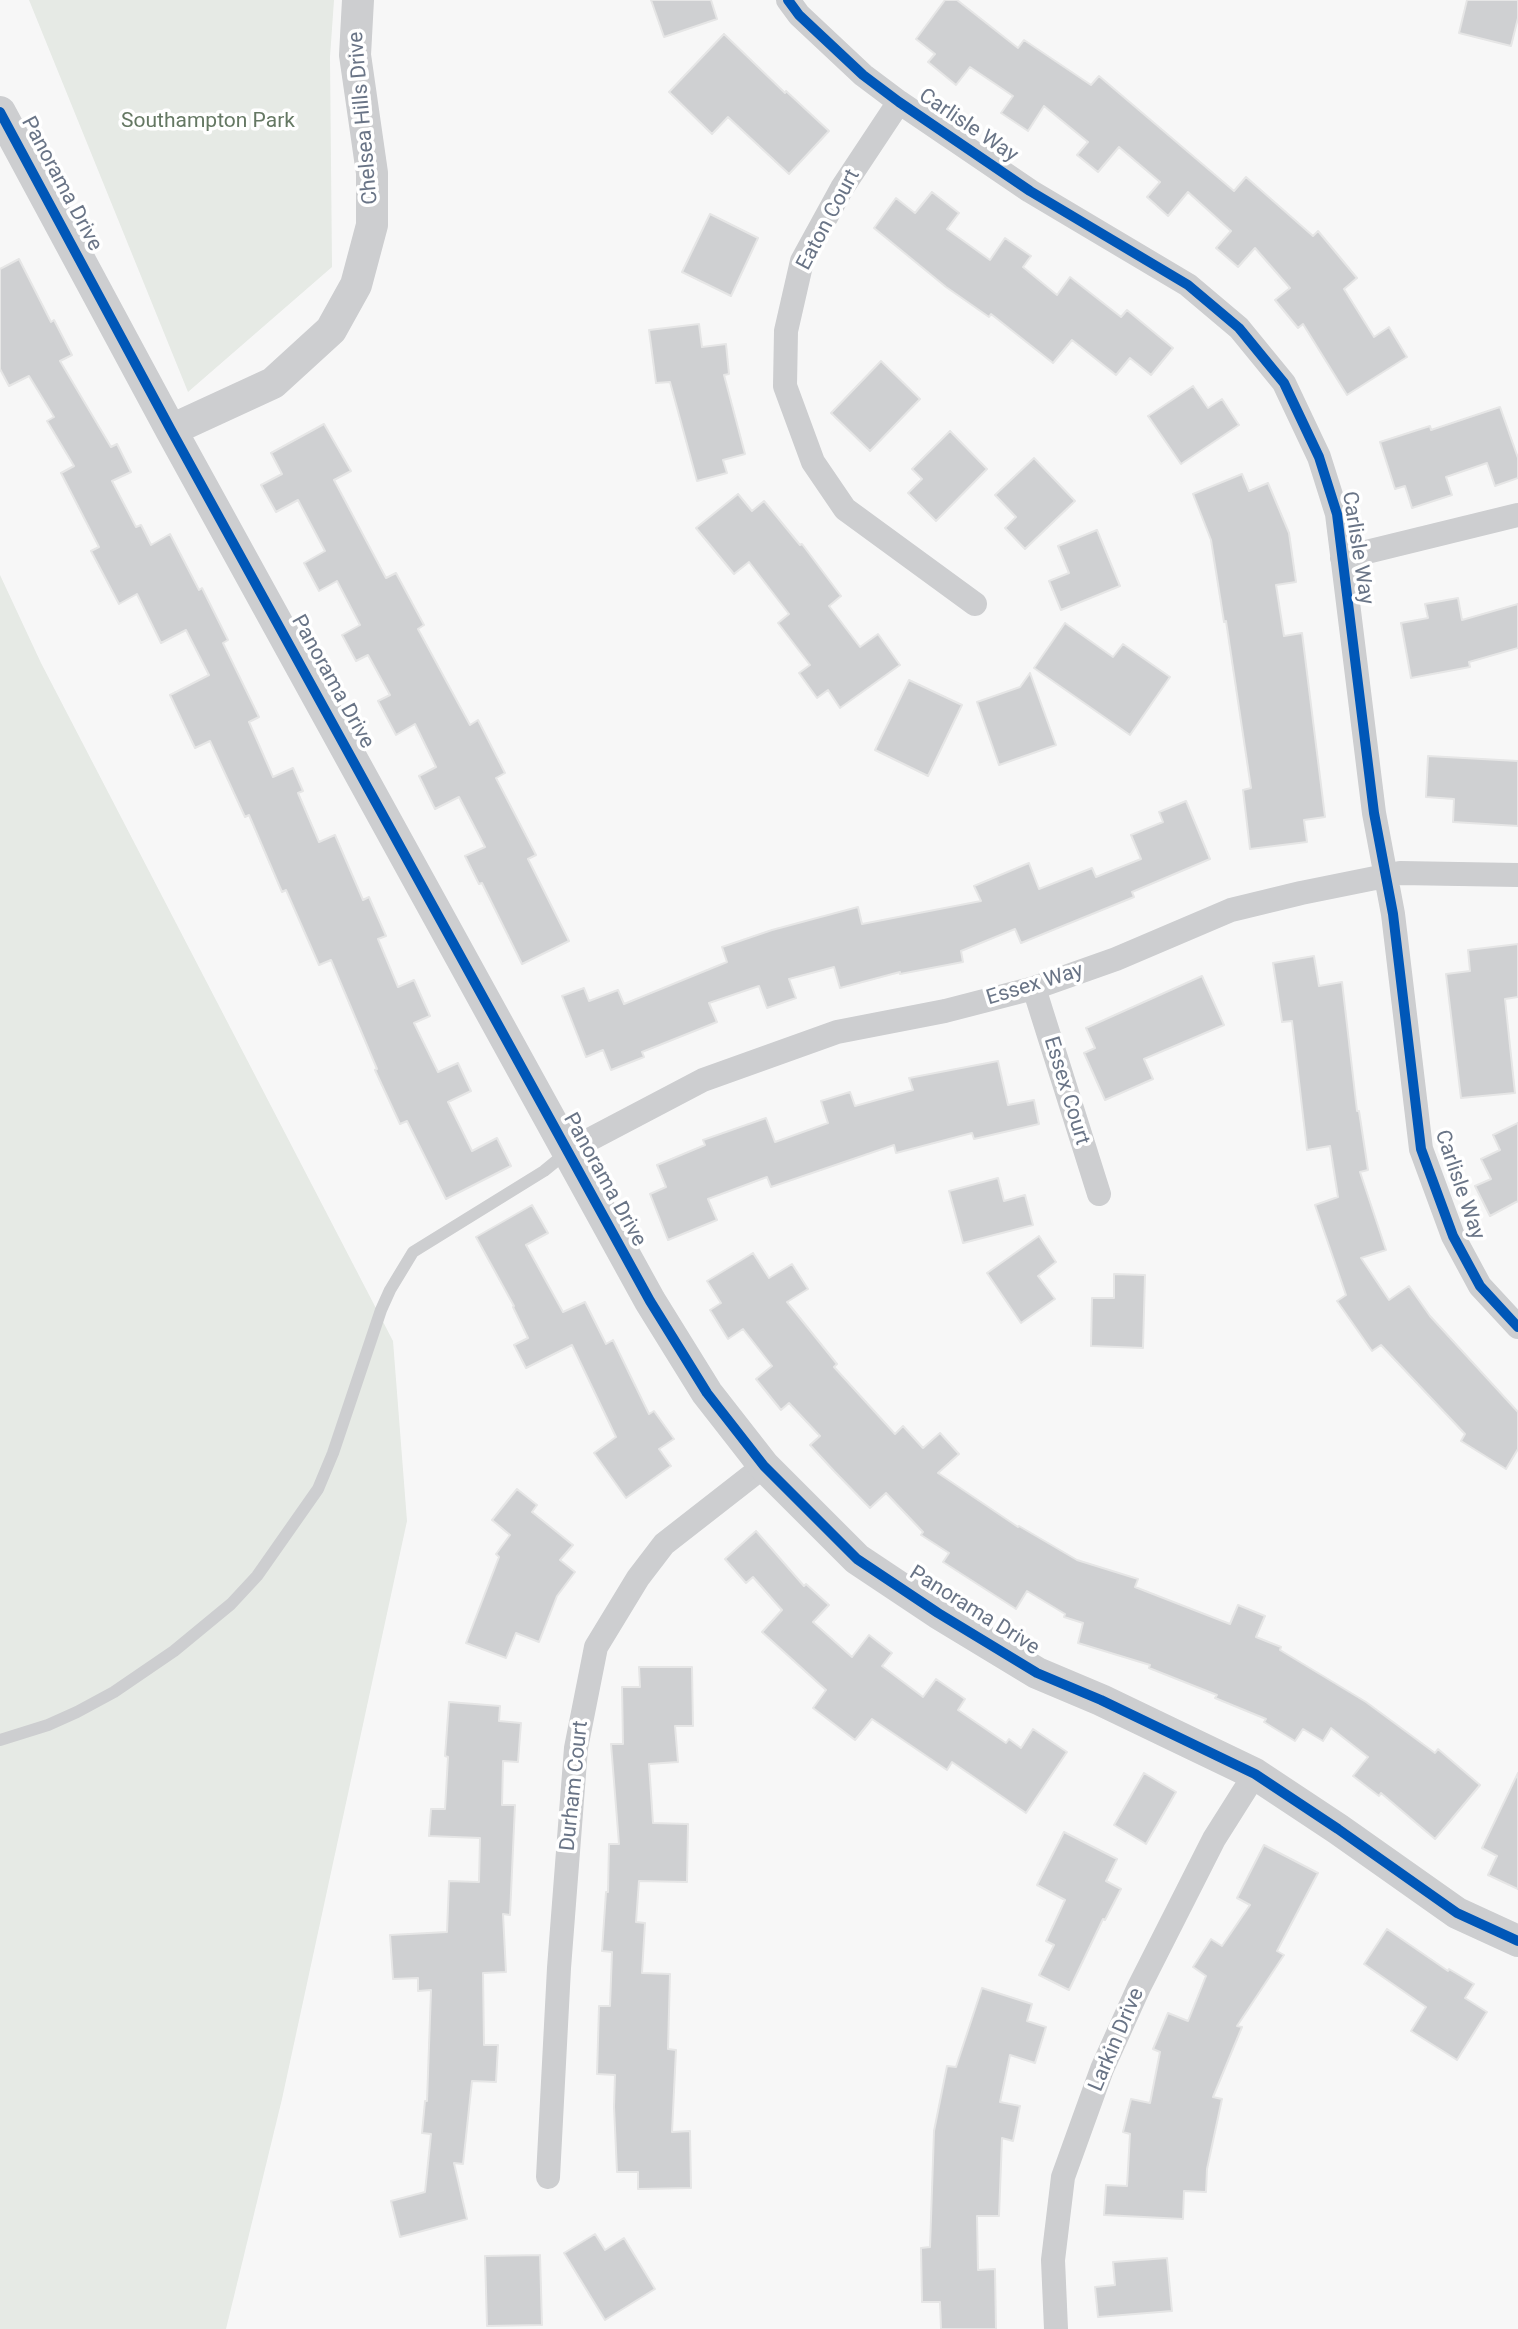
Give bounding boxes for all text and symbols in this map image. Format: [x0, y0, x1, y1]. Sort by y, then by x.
street label: Chelsea Hills Drive [344, 30, 384, 206]
street label: Carlisle Way [914, 84, 1022, 168]
park label: Southampton Park [121, 109, 295, 135]
street label: Panorama Drive [15, 113, 107, 255]
street label: Eaton Court [792, 165, 866, 275]
street label: Carlisle Way [1336, 490, 1378, 606]
street label: Panorama Drive [285, 611, 379, 753]
street label: Essex Way [984, 958, 1086, 1012]
street label: Essex Court [1038, 1034, 1094, 1148]
street label: Panorama Drive [557, 1109, 651, 1251]
street label: Carlisle Way [1428, 1127, 1490, 1243]
street label: Panorama Drive [904, 1561, 1044, 1661]
street label: Durham Court [556, 1720, 594, 1852]
street label: Larkin Drive [1084, 1985, 1150, 2095]

